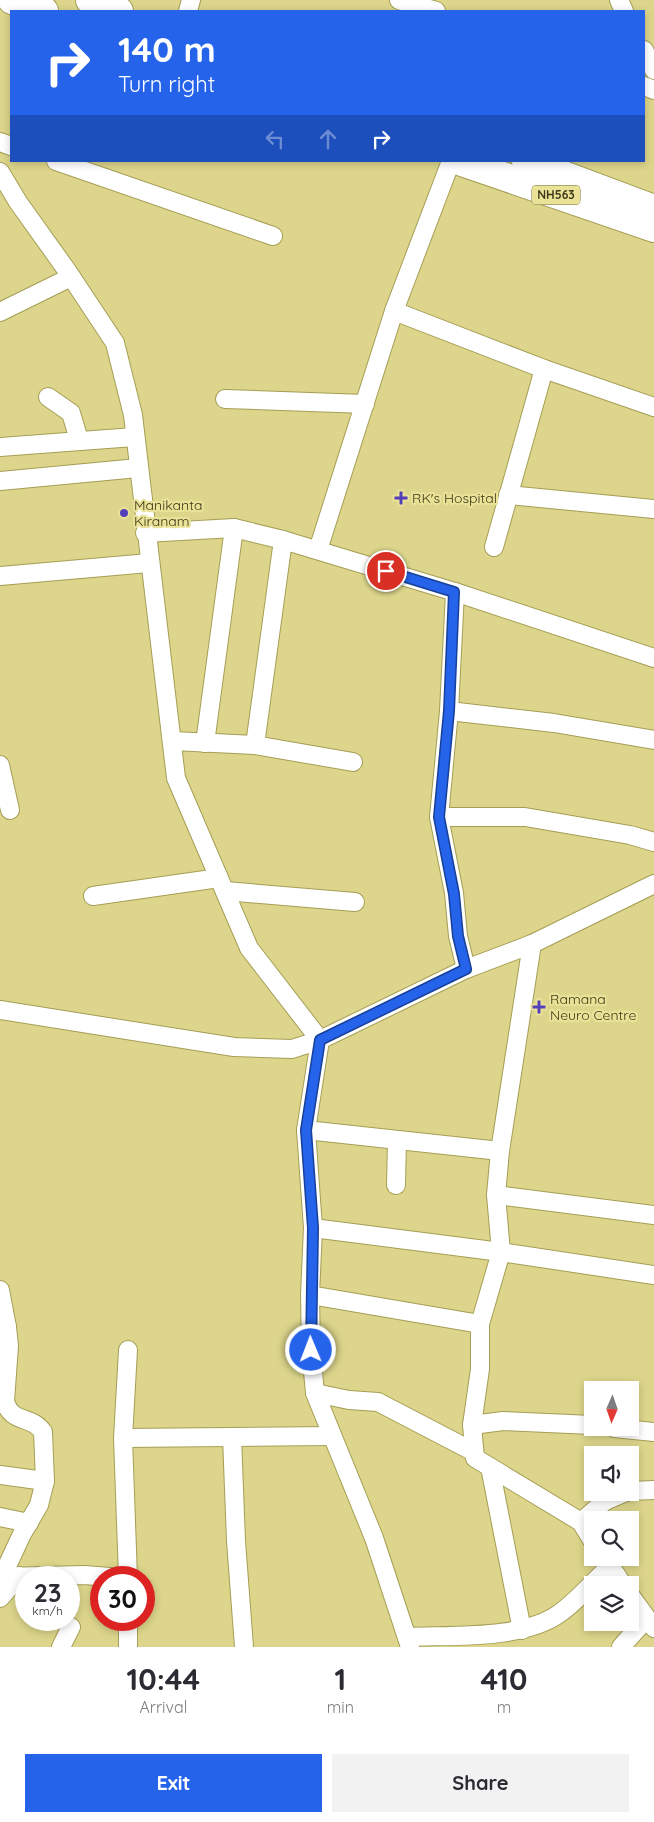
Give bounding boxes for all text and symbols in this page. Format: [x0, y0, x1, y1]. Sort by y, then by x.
text: 140 m [118, 27, 216, 71]
icon: right [35, 30, 100, 95]
text: Turn right [118, 70, 215, 98]
icon: left [261, 125, 289, 153]
icon: ahead [314, 125, 342, 153]
icon: right [367, 125, 395, 153]
road number: NH563 [532, 186, 580, 204]
place label: RK's Hospital [412, 489, 497, 507]
marker: RK's Hospital [394, 491, 408, 505]
place label: Manikanta Kiranam [134, 496, 202, 530]
marker: Manikanta Kiranam [118, 507, 130, 519]
pin [365, 550, 407, 592]
icon: arrive [372, 557, 400, 585]
place label: Ramana Neuro Centre [550, 990, 636, 1024]
marker: Ramana Neuro Centre [532, 1000, 546, 1014]
position arrow [284, 1323, 336, 1375]
north arrow [584, 1381, 639, 1436]
map controls [584, 1381, 639, 1631]
button: sound [584, 1446, 639, 1501]
button: search [584, 1511, 639, 1566]
speed limit sign: 30 [90, 1566, 155, 1631]
button: layers [584, 1576, 639, 1631]
text: 23 [34, 1577, 61, 1608]
text: km/h [32, 1603, 63, 1618]
text: 10:44 [127, 1660, 200, 1698]
text: 1 [335, 1660, 346, 1698]
text: 410 [481, 1660, 527, 1698]
text: Arrival [139, 1697, 187, 1717]
text: min [327, 1697, 354, 1717]
text: m [497, 1697, 511, 1717]
button: Exit [25, 1754, 322, 1812]
button: Share [332, 1754, 629, 1812]

